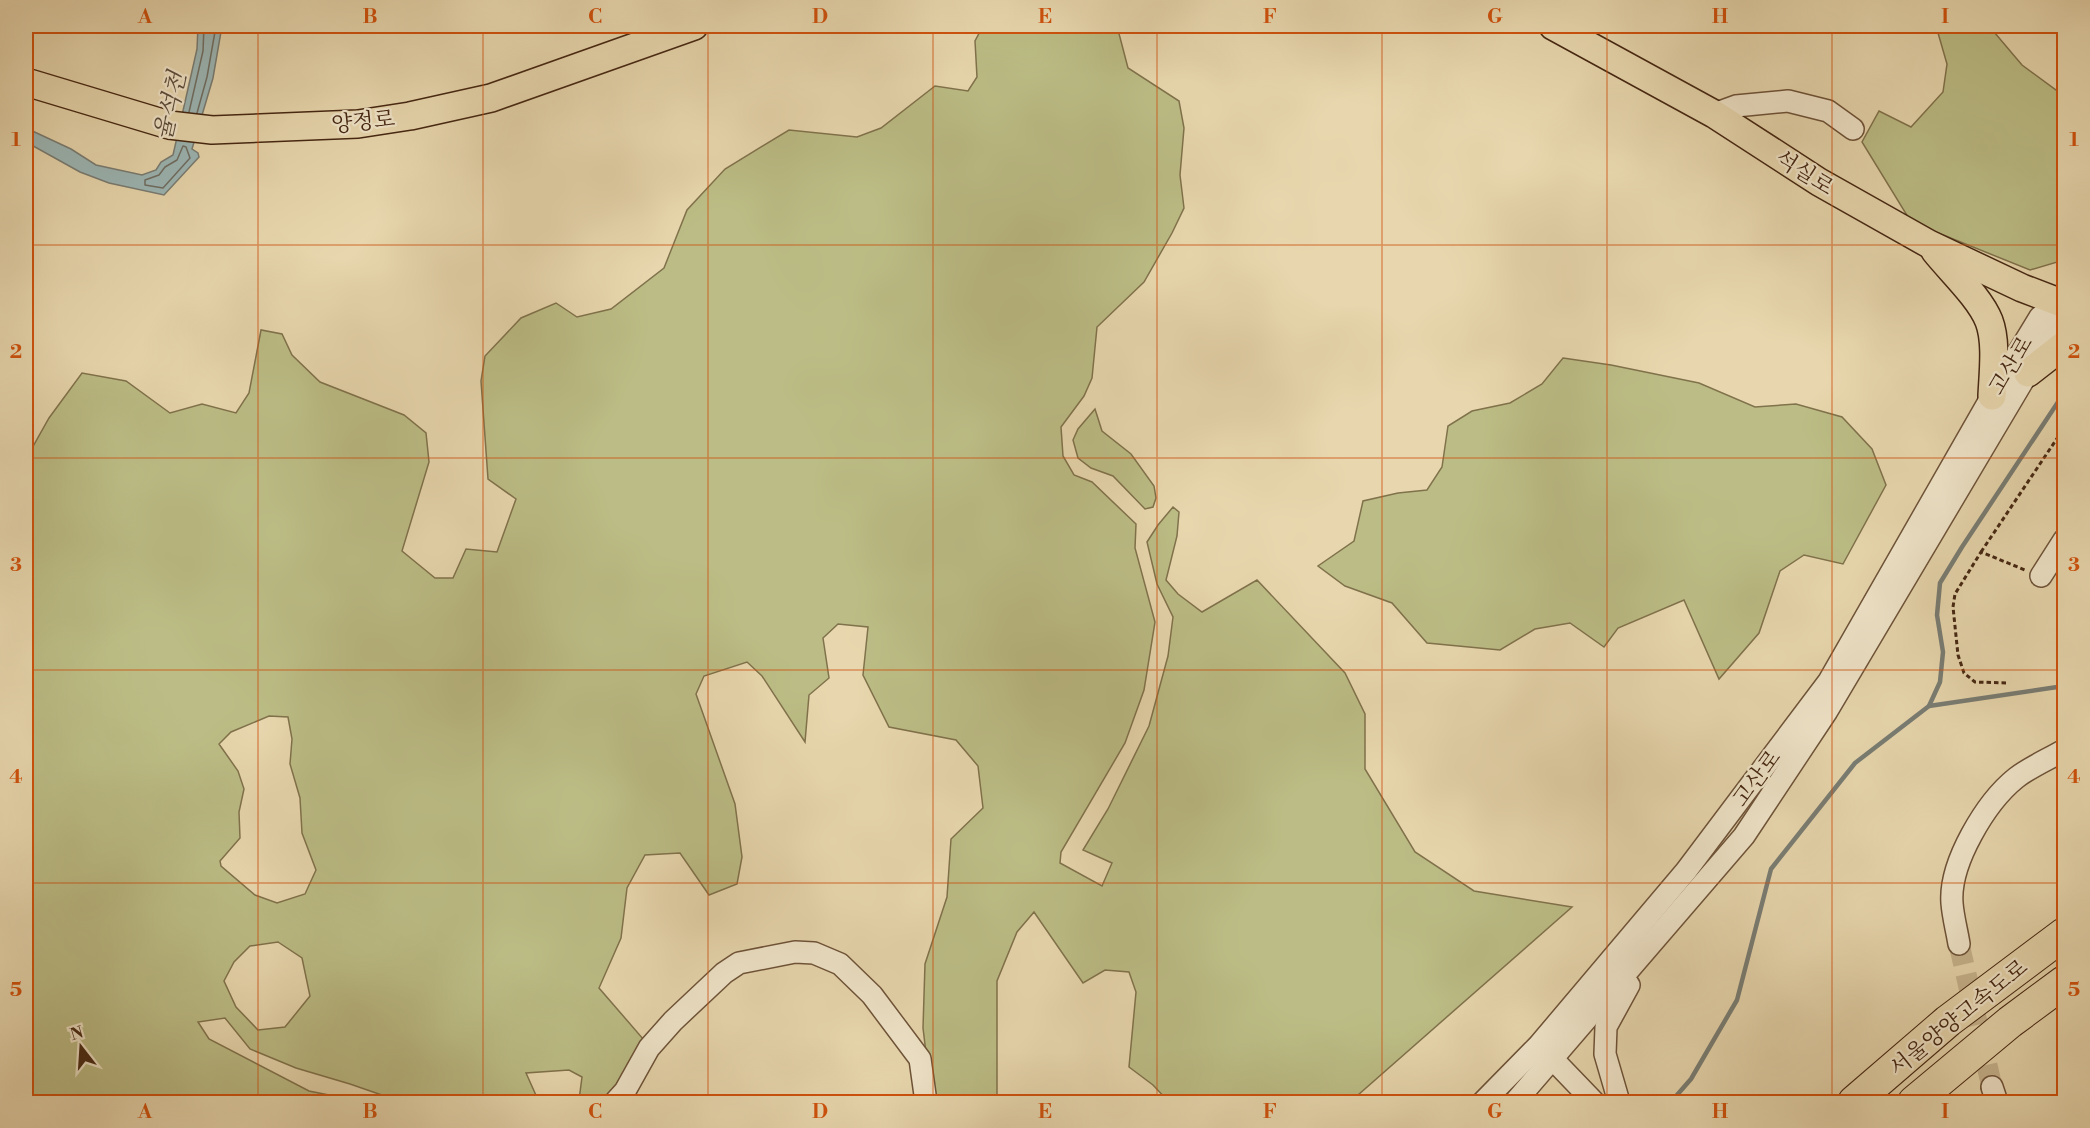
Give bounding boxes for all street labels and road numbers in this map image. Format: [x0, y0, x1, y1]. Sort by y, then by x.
street label: 양정로 [330, 106, 396, 139]
street label: 석실로 [1770, 145, 1838, 202]
street label: 고산로 [1983, 331, 2039, 400]
street label: 고산로 [1727, 745, 1787, 812]
street label: 서울양양고속도로 [1884, 954, 2034, 1082]

